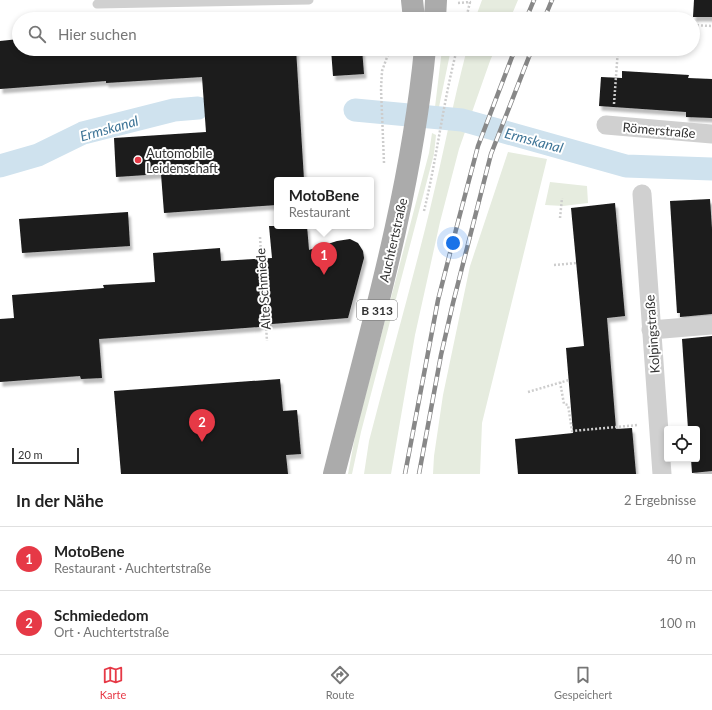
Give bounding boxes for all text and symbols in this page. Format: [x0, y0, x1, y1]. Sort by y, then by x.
search box [12, 12, 700, 56]
icon: search [26, 23, 48, 45]
text: Hier suchen [58, 25, 137, 43]
water label: Ermskanal [78, 112, 140, 144]
street label: Römerstraße [622, 119, 696, 141]
water label: Ermskanal [503, 124, 565, 156]
place label: Automobile Leidenschaft [146, 145, 218, 176]
marker: Automobile Leidenschaft [133, 155, 143, 165]
popup [274, 177, 374, 229]
text: MotoBene [289, 186, 359, 204]
street label: Auchtertstraße [376, 196, 410, 284]
text: Restaurant [289, 204, 350, 220]
your location [443, 233, 463, 253]
pin: 1 [311, 242, 337, 275]
street label: Alte Schmiede [252, 247, 274, 330]
street label: Kolpingstraße [641, 294, 663, 374]
road number: B 313 [357, 300, 397, 320]
pin: 2 [189, 409, 215, 442]
map controls [664, 426, 700, 462]
button: locate [664, 426, 700, 462]
scale bar [12, 446, 79, 465]
text: 20 m [18, 448, 43, 461]
text: In der Nähe [16, 490, 104, 511]
text: 2 Ergebnisse [624, 492, 696, 508]
text: MotoBene [54, 542, 125, 560]
text: 1 [25, 551, 33, 567]
text: 40 m [667, 551, 696, 567]
text: Restaurant · Auchtertstraße [54, 560, 211, 576]
text: Schmiededom [54, 606, 149, 624]
text: 2 [25, 615, 33, 631]
text: 100 m [659, 615, 696, 631]
text: Ort · Auchtertstraße [54, 624, 169, 640]
tab: Karte [100, 664, 126, 701]
tab: Route [326, 664, 354, 701]
tab: Gespeichert [554, 664, 612, 701]

